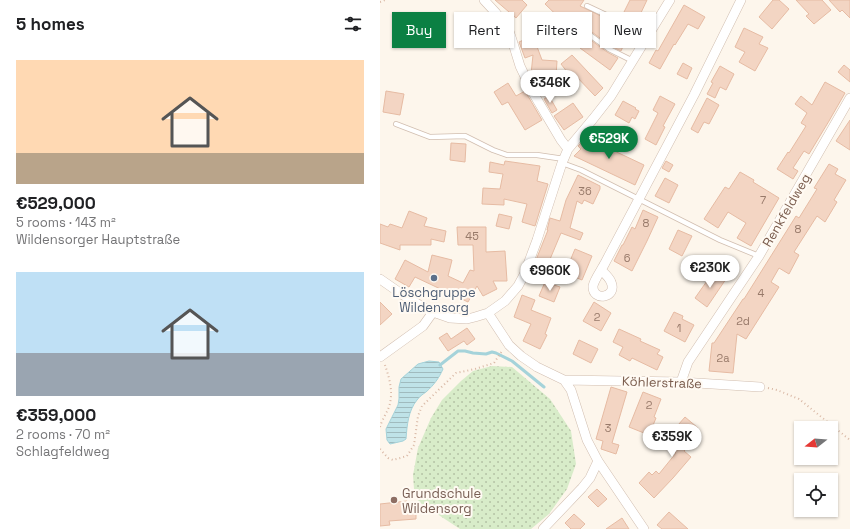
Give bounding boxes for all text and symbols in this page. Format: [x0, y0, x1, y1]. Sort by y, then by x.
chip: Buy [392, 12, 446, 48]
chip: Rent [454, 12, 514, 48]
chip: Filters [522, 12, 592, 48]
chip: New [600, 12, 656, 48]
text: 5 homes [16, 13, 85, 35]
icon: filters [342, 13, 364, 35]
pin: €346K [522, 70, 578, 104]
text: €346K [529, 74, 571, 91]
icon: home [154, 86, 226, 158]
pin: €529K [581, 126, 637, 160]
text: €529K [589, 130, 629, 147]
street label: Renkfeldweg [759, 171, 814, 250]
house number: 36 [578, 184, 592, 198]
text: €529,000 [16, 192, 96, 214]
house number: 7 [760, 193, 766, 207]
text: 5 rooms · 143 m² [16, 214, 116, 231]
house number: 8 [643, 216, 650, 230]
house number: 8 [795, 222, 802, 236]
house number: 45 [465, 229, 479, 243]
text: Wildensorger Hauptstraße [16, 231, 180, 248]
house number: 6 [624, 251, 631, 265]
pin: €230K [682, 255, 738, 289]
pin: €960K [522, 258, 578, 292]
text: €230K [689, 259, 731, 276]
text: €960K [529, 262, 571, 279]
marker: Löschgruppe Wildensorg [429, 273, 439, 283]
place label: Löschgruppe Wildensorg [392, 284, 476, 316]
house number: 4 [758, 286, 765, 300]
icon: home [154, 298, 226, 370]
house number: 2 [594, 310, 601, 324]
house number: 2d [736, 314, 750, 328]
house number: 1 [677, 321, 681, 335]
house number: 2a [717, 351, 730, 365]
street label: Köhlerstraße [622, 373, 702, 392]
house number: 2 [646, 398, 653, 412]
text: €359,000 [16, 404, 96, 426]
house number: 3 [605, 421, 612, 435]
north arrow [794, 421, 838, 465]
map controls [794, 421, 838, 517]
pin: €359K [644, 424, 700, 458]
text: 2 rooms · 70 m² [16, 426, 110, 443]
text: €359K [652, 428, 692, 445]
text: Schlagfeldweg [16, 443, 110, 460]
button: locate [794, 473, 838, 517]
place label: Grundschule Wildensorg [402, 485, 481, 517]
marker: Grundschule Wildensorg [389, 495, 399, 505]

